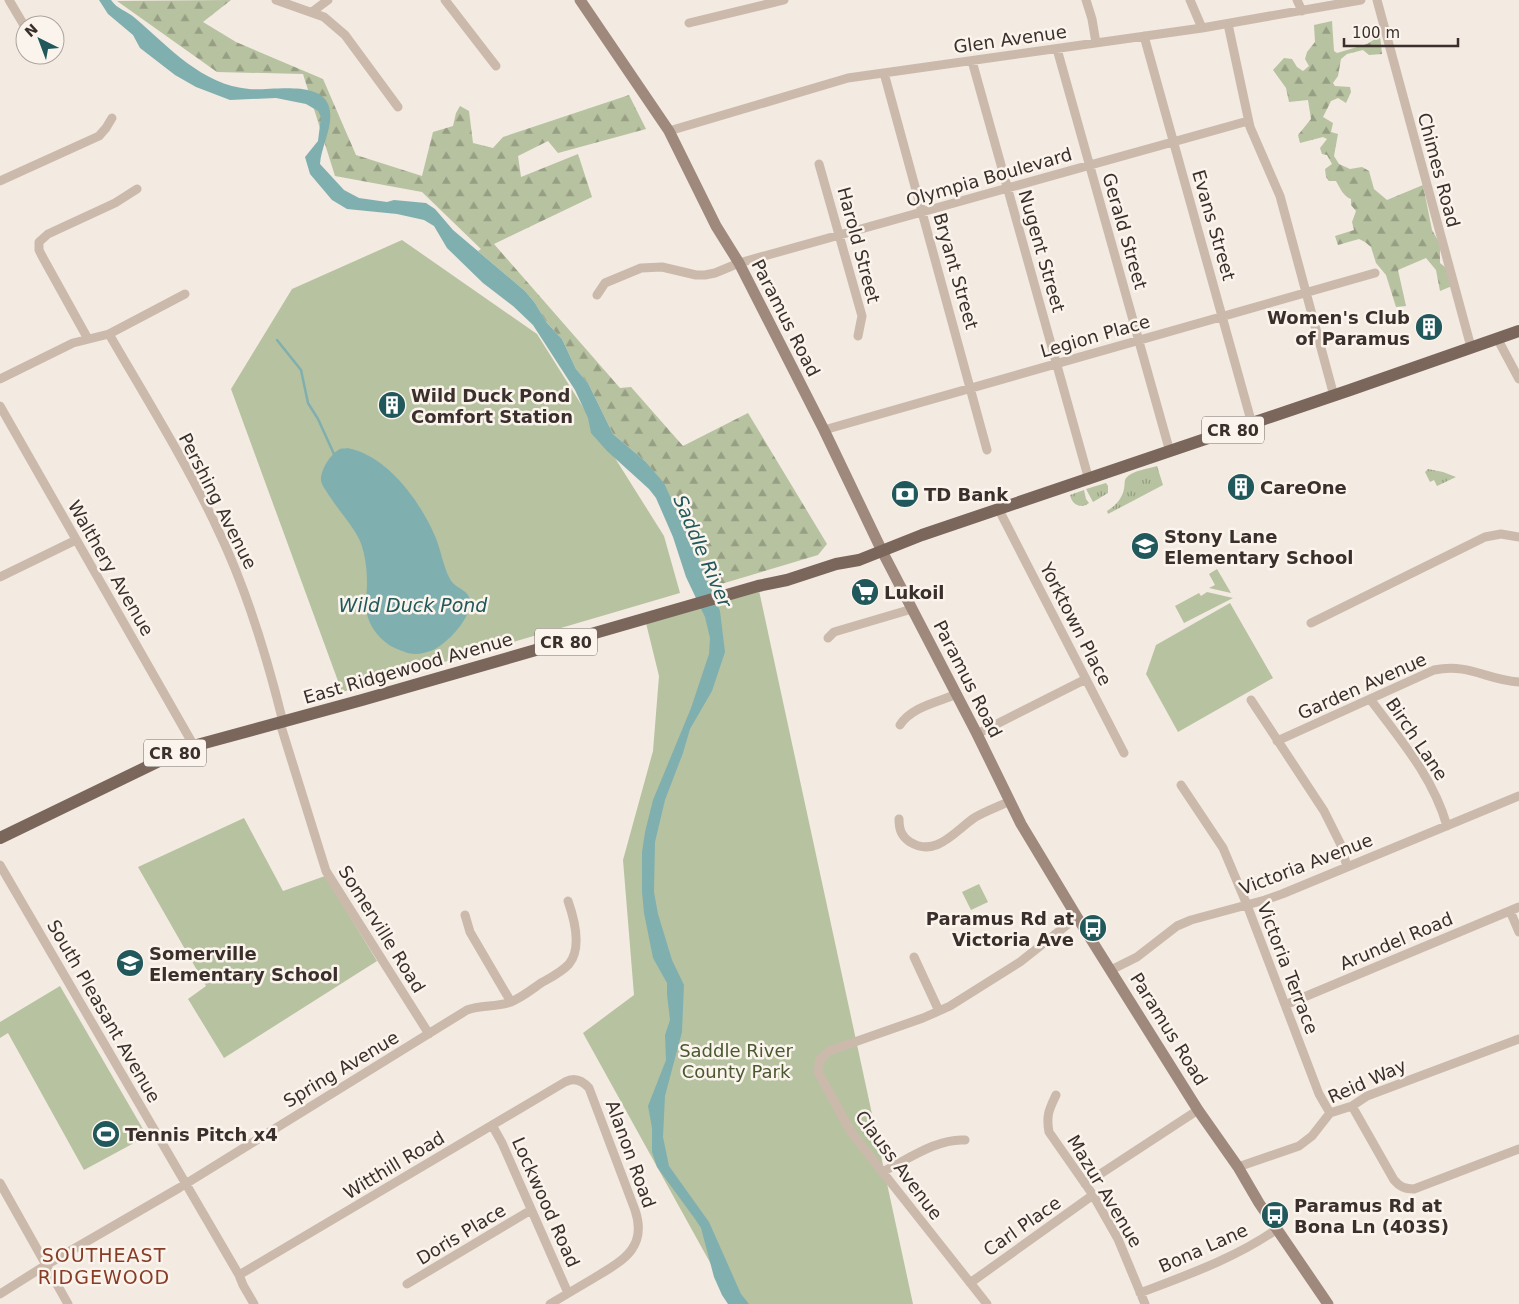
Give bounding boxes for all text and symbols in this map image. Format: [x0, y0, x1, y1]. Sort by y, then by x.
north arrow [15, 15, 65, 65]
scale bar [1344, 15, 1458, 47]
text: N [22, 20, 41, 40]
street label: Glen Avenue [952, 21, 1068, 57]
text: 100 m [1352, 24, 1400, 42]
street label: Chimes Road [1414, 110, 1464, 230]
street label: Olympia Boulevard [904, 143, 1074, 211]
street label: Evans Street [1188, 167, 1240, 283]
street label: Gerald Street [1098, 170, 1152, 292]
street label: Harold Street [833, 185, 885, 305]
street label: Nugent Street [1015, 187, 1069, 315]
street label: Bryant Street [929, 210, 983, 332]
street label: Paramus Road [747, 256, 825, 380]
place label: Women's Club of Paramus [1267, 307, 1410, 349]
street label: Legion Place [1038, 310, 1152, 362]
building icon: Women's Club of Paramus [1414, 312, 1444, 342]
place label: Wild Duck Pond Comfort Station [411, 385, 573, 427]
building icon: Wild Duck Pond Comfort Station [377, 390, 407, 420]
road number: CR 80 [1202, 416, 1264, 444]
street label: Pershing Avenue [175, 429, 261, 573]
building icon: CareOne [1226, 472, 1256, 502]
place label: CareOne [1260, 477, 1347, 498]
bank icon: TD Bank [890, 479, 920, 509]
place label: TD Bank [924, 484, 1009, 505]
water label: Saddle River [669, 491, 737, 612]
street label: Walthery Avenue [64, 497, 158, 639]
place label: Stony Lane Elementary School [1164, 526, 1353, 568]
school or university icon: Stony Lane Elementary School [1130, 531, 1160, 561]
street label: Yorktown Place [1035, 558, 1116, 689]
supermarket icon: Lukoil [850, 577, 880, 607]
place label: Lukoil [884, 582, 944, 603]
water label: Wild Duck Pond [339, 594, 488, 616]
street label: Paramus Road [929, 617, 1007, 741]
street label: East Ridgewood Avenue [301, 628, 515, 708]
road number: CR 80 [535, 628, 597, 656]
street label: Garden Avenue [1294, 648, 1430, 724]
street label: Birch Lane [1382, 694, 1452, 784]
road number: CR 80 [144, 740, 206, 766]
street label: Victoria Avenue [1236, 829, 1376, 899]
street label: Somerville Road [334, 861, 430, 997]
street label: Victoria Terrace [1253, 899, 1323, 1037]
place label: Paramus Rd at Victoria Ave [926, 908, 1074, 950]
street label: Arundel Road [1336, 908, 1456, 974]
bus stop icon: Paramus Rd at Victoria Ave [1078, 913, 1108, 943]
street label: South Pleasant Avenue [43, 916, 165, 1106]
place label: Somerville Elementary School [149, 943, 338, 985]
school or university icon: Somerville Elementary School [115, 948, 145, 978]
street label: Paramus Road [1126, 969, 1212, 1089]
street label: Spring Avenue [280, 1026, 402, 1112]
park label: Saddle River County Park [679, 1040, 793, 1082]
street label: Reid Way [1325, 1054, 1410, 1108]
street label: Alanon Road [602, 1097, 660, 1211]
street label: Clauss Avenue [851, 1106, 947, 1224]
sports icon: Tennis Pitch x4 [91, 1119, 121, 1149]
place label: Tennis Pitch x4 [125, 1124, 278, 1145]
street label: Witthill Road [340, 1127, 448, 1203]
street label: Mazur Avenue [1063, 1131, 1147, 1251]
street label: Lockwood Road [508, 1134, 584, 1270]
street label: Carl Place [979, 1192, 1065, 1260]
place label: Paramus Rd at Bona Ln (403S) [1294, 1195, 1449, 1237]
street label: Doris Place [413, 1199, 509, 1269]
bus stop icon: Paramus Rd at Bona Ln (403S) [1260, 1200, 1290, 1230]
street label: Bona Lane [1155, 1219, 1251, 1277]
district label: SOUTHEAST RIDGEWOOD [38, 1244, 170, 1288]

